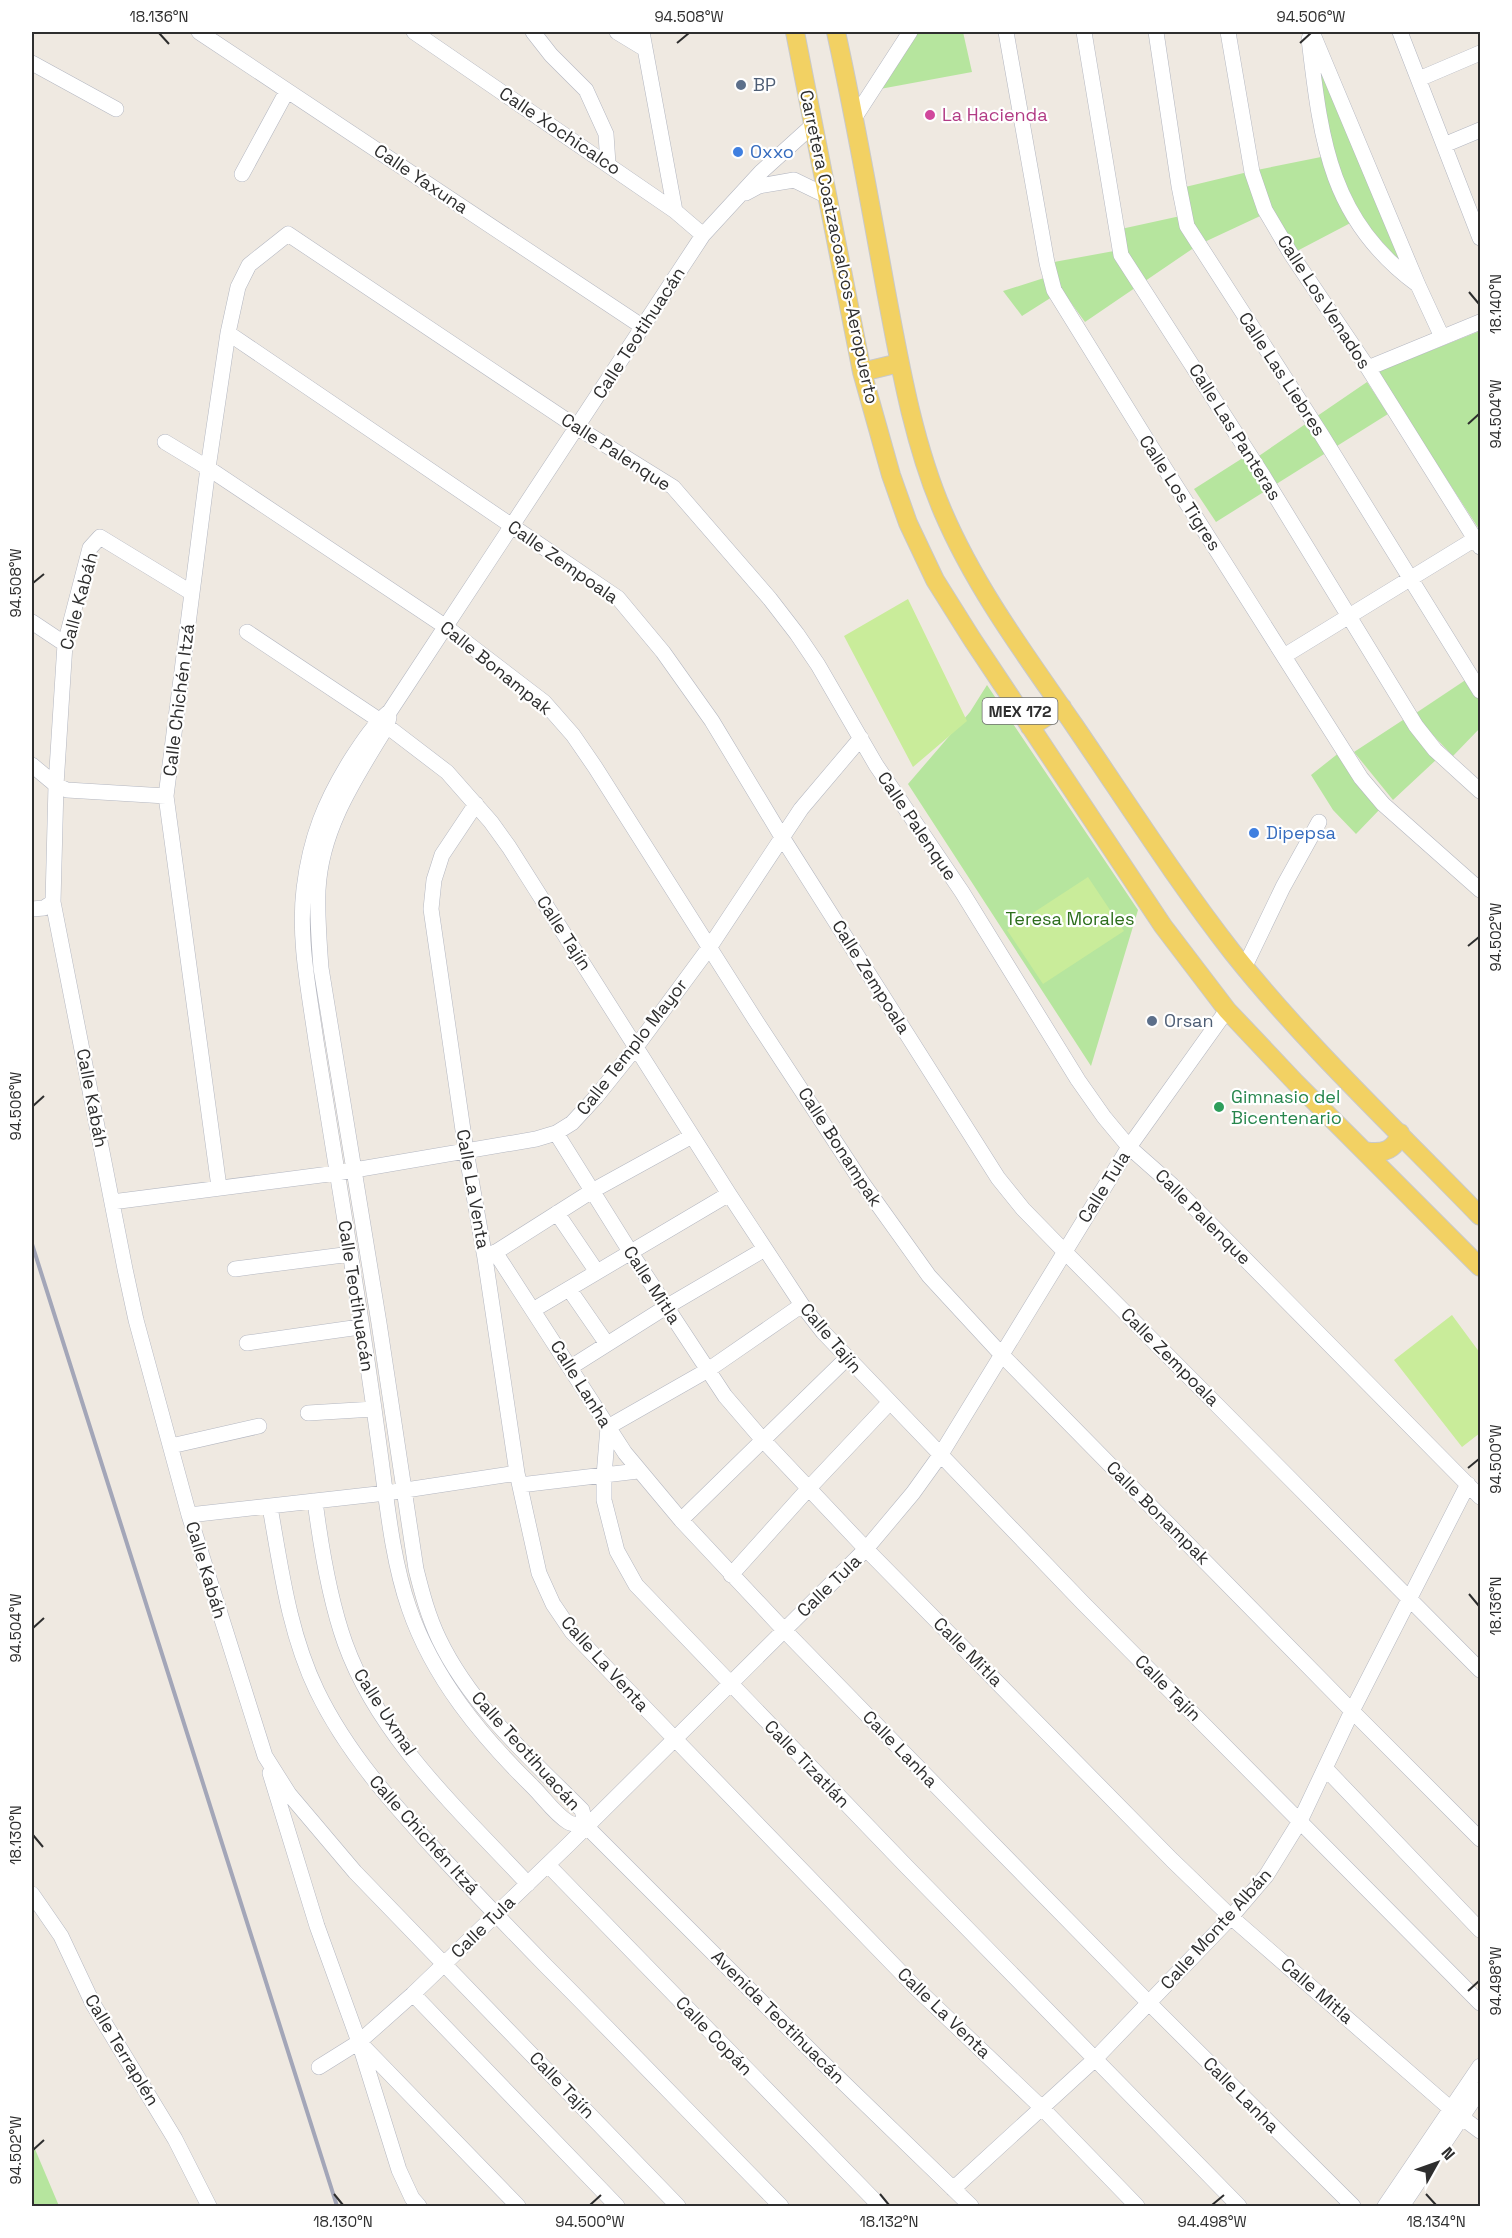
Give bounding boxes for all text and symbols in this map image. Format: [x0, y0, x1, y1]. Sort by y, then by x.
text: 18.136°N [130, 7, 189, 26]
text: 94.508°W [654, 7, 724, 26]
text: 94.506°W [1277, 7, 1345, 26]
place label: BP [753, 73, 776, 96]
marker: BP [734, 78, 748, 92]
street label: Calle Xochicalco [495, 81, 626, 180]
street label: Carretera Coatzacoalcos-Aeropuerto [795, 88, 884, 406]
place label: La Hacienda [942, 103, 1048, 126]
marker: La Hacienda [923, 108, 937, 122]
street label: Calle Yaxuna [370, 139, 473, 219]
place label: Oxxo [750, 140, 794, 163]
marker: Oxxo [731, 145, 745, 159]
street label: Calle Los Venados [1272, 230, 1376, 373]
street label: Calle Teotihuacán [587, 262, 690, 403]
text: 18.140°N [1486, 274, 1505, 334]
street label: Calle Las Liebres [1234, 307, 1331, 440]
street label: Calle Las Panteras [1184, 359, 1287, 504]
text: 94.504°W [1486, 379, 1505, 449]
street label: Calle Palenque [557, 408, 676, 496]
street label: Calle Los Tigres [1134, 430, 1226, 555]
street label: Calle Zempoala [503, 515, 623, 608]
text: 94.508°W [6, 548, 25, 618]
street label: Calle Kabáh [54, 549, 103, 652]
street label: Calle Bonampak [436, 615, 557, 720]
street label: Calle Chichén Itzá [158, 622, 199, 778]
road number: MEX 172 [982, 698, 1058, 724]
street label: Calle Palenque [873, 767, 962, 885]
place label: Dipepsa [1266, 821, 1336, 844]
marker: Dipepsa [1247, 826, 1261, 840]
street label: Calle Tajín [532, 891, 597, 975]
text: 94.502°W [1486, 903, 1505, 971]
park label: Teresa Morales [1005, 907, 1135, 930]
street label: Calle Zempoala [827, 915, 916, 1038]
street label: Calle Templo Mayor [571, 974, 692, 1120]
place label: Orsan [1164, 1009, 1213, 1032]
marker: Orsan [1145, 1014, 1159, 1028]
street label: Calle Kabáh [72, 1046, 113, 1149]
text: 94.506°W [6, 1072, 25, 1140]
street label: Calle Bonampak [793, 1083, 888, 1211]
place label: Gimnasio del Bicentenario [1231, 1085, 1342, 1129]
marker: Gimnasio del Bicentenario [1212, 1100, 1226, 1114]
street label: Calle La Venta [452, 1127, 495, 1251]
street label: Calle Tula [1072, 1146, 1135, 1227]
street label: Calle Palenque [1151, 1164, 1256, 1269]
street label: Calle Teotihuacán [333, 1219, 380, 1373]
street label: Calle Mitla [619, 1241, 686, 1328]
street label: Calle Tajín [795, 1298, 867, 1378]
street label: Calle Zempoala [1116, 1303, 1224, 1411]
street label: Calle Lanha [546, 1336, 617, 1432]
text: 94.500°W [1486, 1424, 1505, 1494]
street label: Calle Bonampak [1102, 1456, 1215, 1570]
street label: Calle Kabáh [181, 1519, 232, 1621]
street label: Calle Tula [792, 1549, 866, 1622]
text: 18.136°N [1486, 1577, 1505, 1636]
text: 94.504°W [6, 1593, 25, 1663]
street label: Calle La Venta [556, 1611, 654, 1716]
street label: Calle Mitla [929, 1612, 1008, 1691]
street label: Calle Tajín [1130, 1650, 1206, 1726]
street label: Calle Uxmal [349, 1664, 422, 1759]
street label: Calle Teotihuacán [467, 1686, 586, 1815]
street label: Calle Lanha [858, 1705, 943, 1792]
street label: Calle Tizatlán [760, 1715, 855, 1812]
street label: Calle Chichén Itzá [364, 1770, 484, 1899]
text: 18.130°N [6, 1805, 25, 1865]
street label: Calle Monte Albán [1155, 1863, 1276, 1994]
street label: Calle Tula [446, 1890, 520, 1963]
street label: Avenida Teotihuacán [707, 1945, 850, 2088]
text: 94.498°W [1486, 1946, 1505, 2016]
street label: Calle Mitla [1276, 1953, 1358, 2029]
street label: Calle La Venta [893, 1962, 996, 2063]
street label: Calle Terraplén [80, 1990, 165, 2110]
street label: Calle Copán [671, 1991, 758, 2080]
street label: Calle Tajín [525, 2046, 600, 2123]
street label: Calle Lanha [1198, 2052, 1284, 2138]
text: 94.502°W [6, 2116, 25, 2184]
north arrow [1407, 2133, 1467, 2193]
text: N [1437, 2143, 1460, 2165]
text: 18.130°N [313, 2212, 373, 2231]
text: 94.500°W [555, 2212, 625, 2231]
text: 18.132°N [860, 2212, 918, 2231]
text: 94.498°W [1177, 2212, 1247, 2231]
text: 18.134°N [1406, 2212, 1466, 2231]

